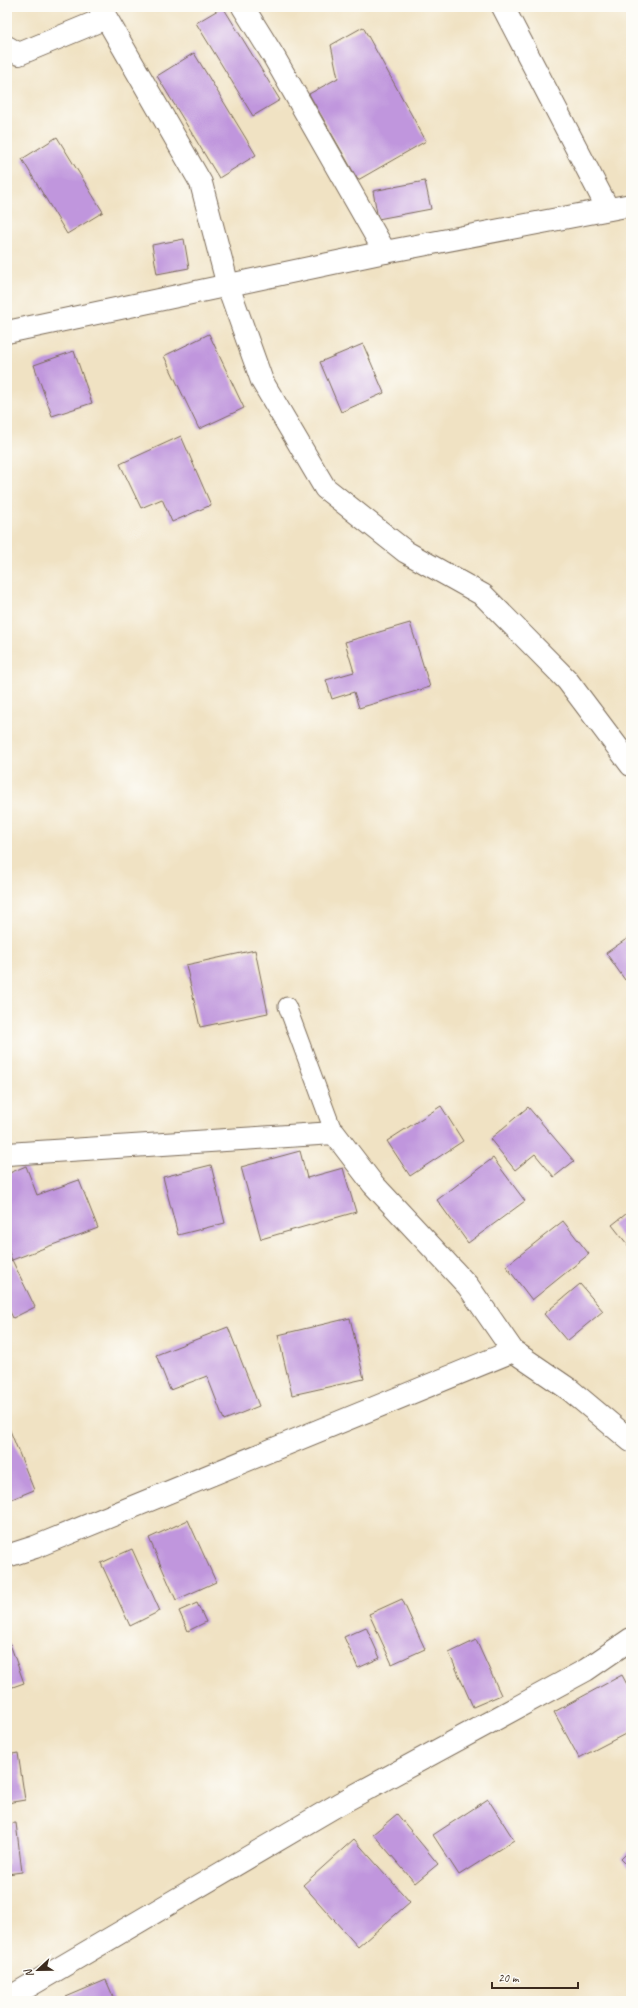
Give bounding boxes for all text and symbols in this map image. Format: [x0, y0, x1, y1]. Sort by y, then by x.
north arrow [18, 1950, 58, 1990]
scale bar [492, 1964, 578, 1990]
text: N [20, 1966, 36, 1980]
text: 20 m [498, 1970, 520, 1986]

